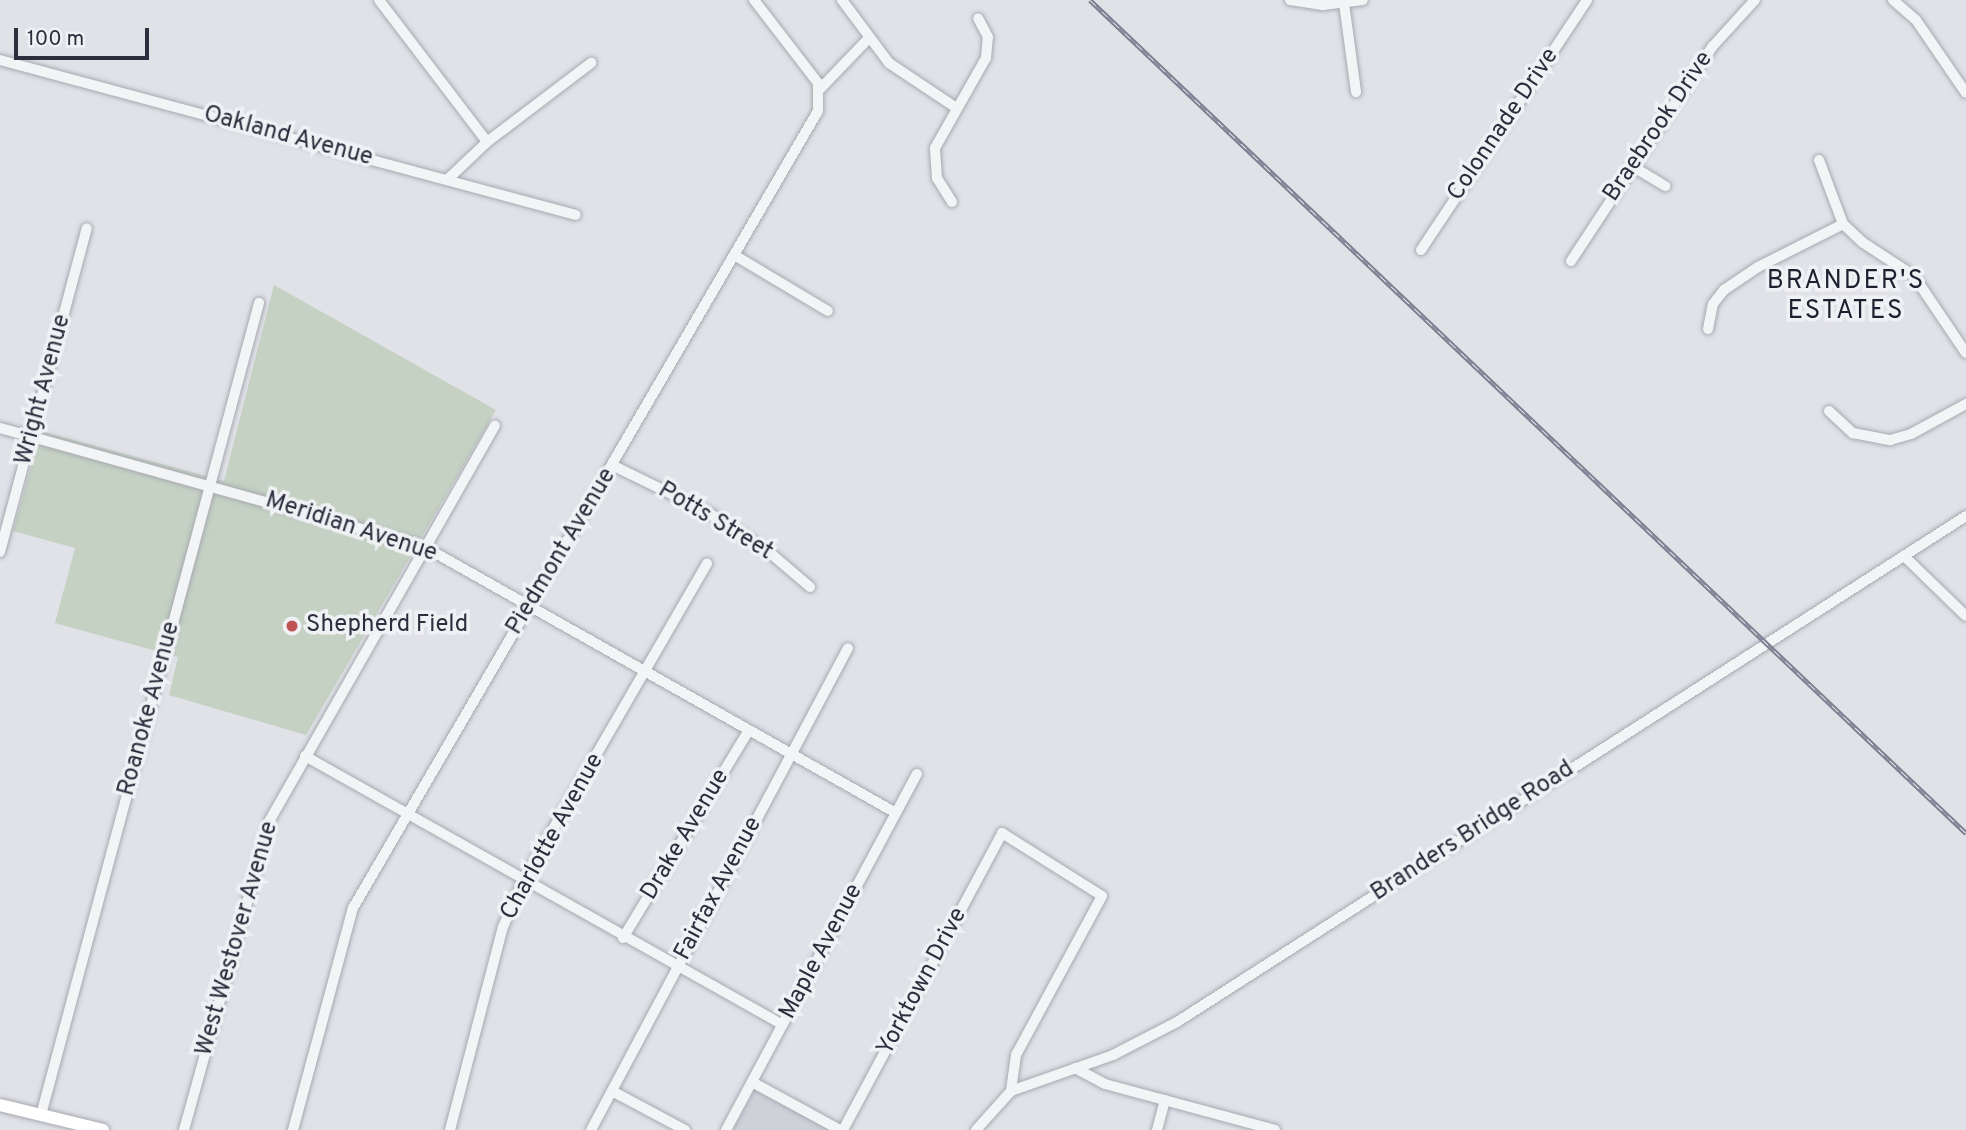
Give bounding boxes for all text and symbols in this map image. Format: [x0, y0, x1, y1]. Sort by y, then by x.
scale bar [18, 14, 152, 58]
text: 100 m [27, 26, 84, 53]
street label: Colonnade Drive [1442, 43, 1566, 207]
street label: Braebrook Drive [1598, 46, 1720, 208]
street label: Oakland Avenue [200, 100, 376, 174]
district label: BRANDER'S ESTATES [1768, 266, 1924, 328]
street label: Wright Avenue [10, 311, 78, 469]
street label: Piedmont Avenue [501, 463, 623, 641]
street label: Potts Street [652, 476, 778, 568]
street label: Meridian Avenue [261, 487, 441, 569]
place label: Shepherd Field [306, 612, 468, 640]
street label: Roanoke Avenue [113, 618, 187, 800]
marker: Shepherd Field [284, 618, 300, 634]
street label: Charlotte Avenue [495, 748, 611, 926]
street label: Branders Bridge Road [1366, 756, 1580, 908]
street label: Drake Avenue [635, 764, 737, 906]
street label: Fairfax Avenue [669, 812, 769, 966]
street label: West Westover Avenue [191, 818, 285, 1060]
street label: Maple Avenue [774, 879, 870, 1025]
street label: Yorktown Drive [872, 903, 974, 1061]

